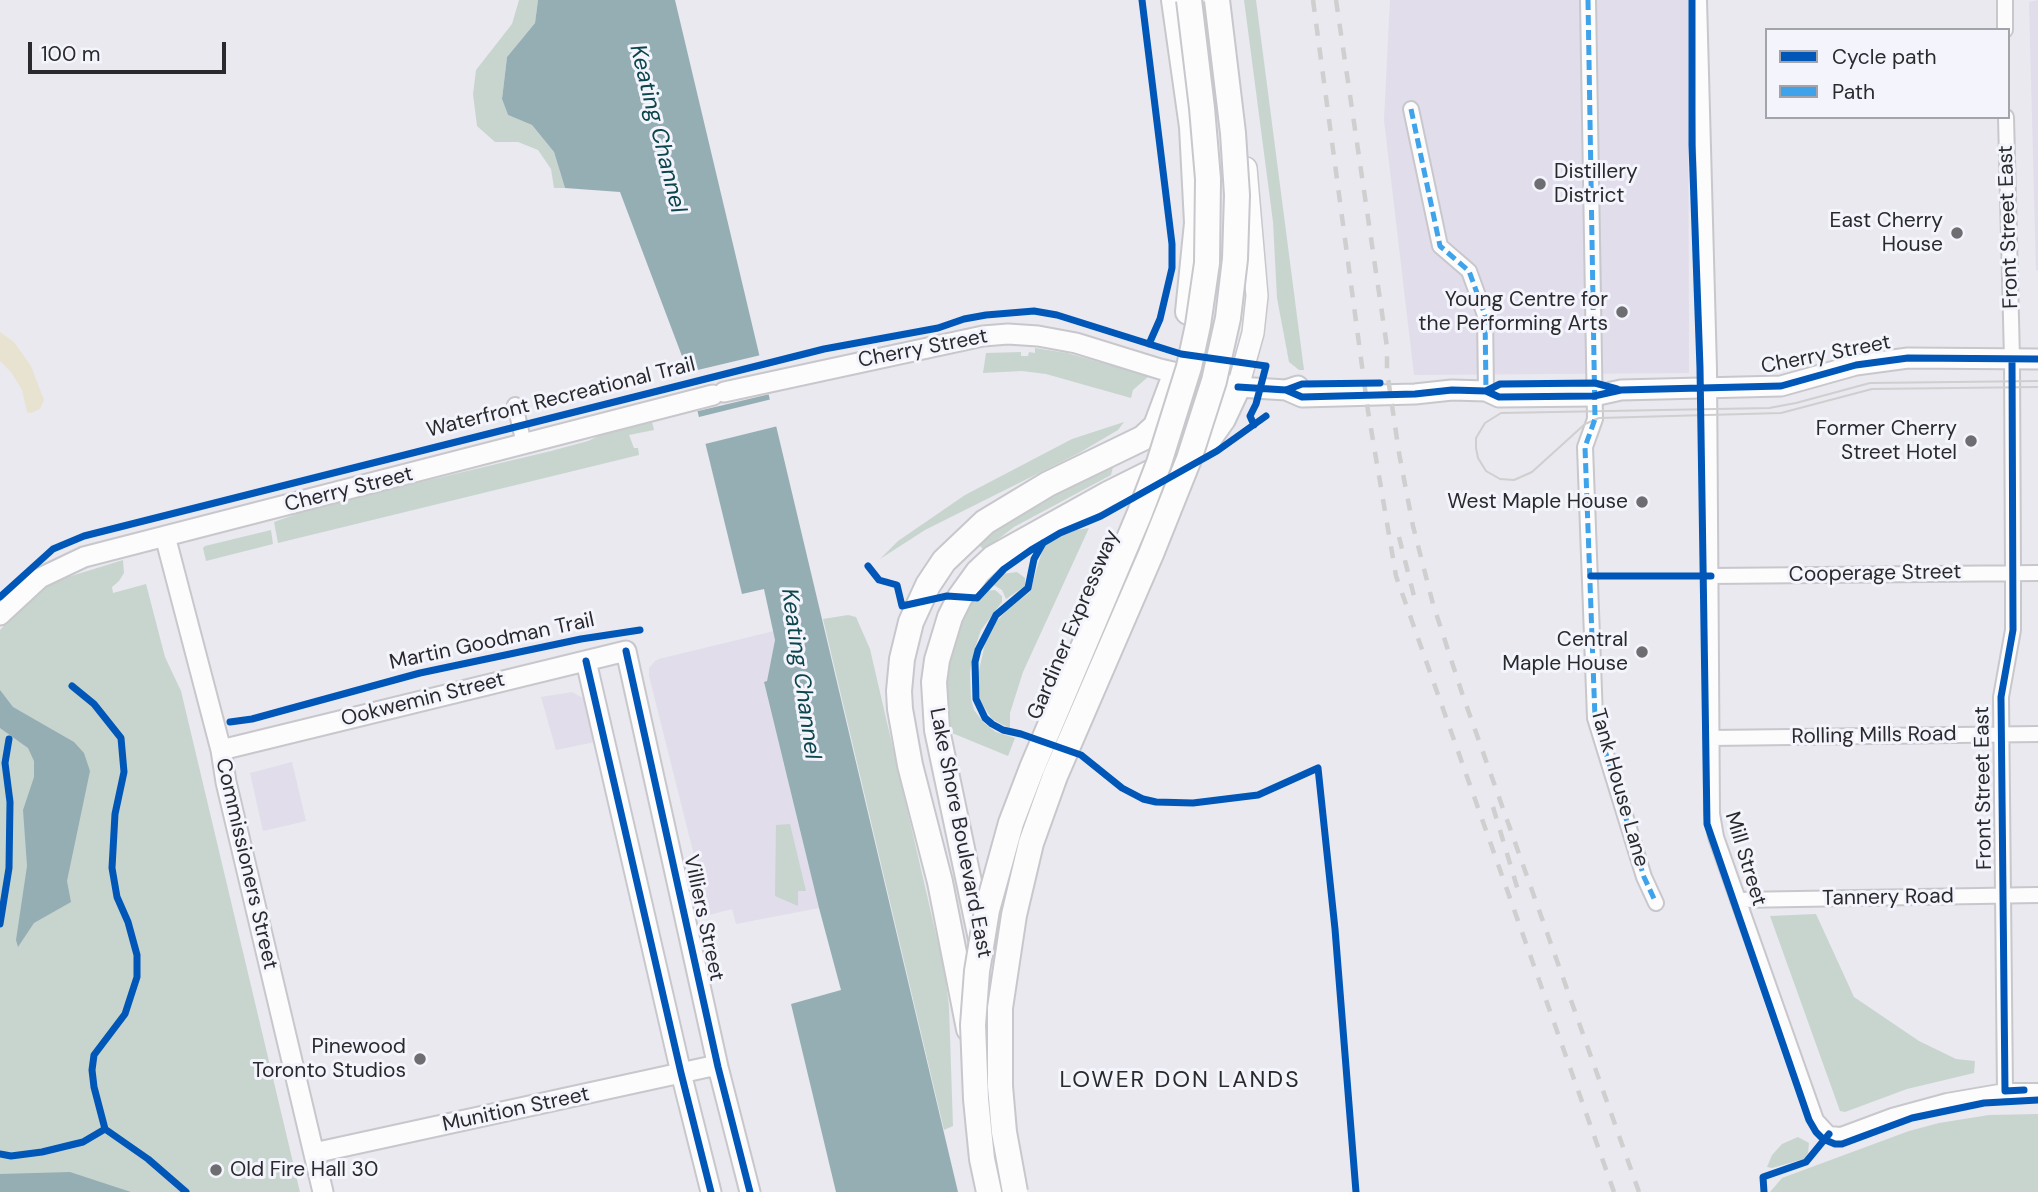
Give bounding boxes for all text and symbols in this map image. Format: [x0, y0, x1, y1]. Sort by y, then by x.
scale bar [32, 28, 229, 72]
legend [1765, 28, 2010, 119]
text: 100 m [41, 40, 101, 68]
water label: Keating Channel [623, 42, 691, 216]
text: Cycle path [1832, 43, 1937, 71]
text: Path [1832, 78, 1875, 106]
street label: Front Street East [1994, 145, 2024, 309]
place label: Distillery District [1554, 159, 1638, 209]
marker: Distillery District [1532, 176, 1548, 192]
place label: East Cherry House [1830, 208, 1943, 258]
marker: East Cherry House [1949, 225, 1965, 241]
place label: Young Centre for the Performing Arts [1418, 287, 1608, 337]
marker: Young Centre for the Performing Arts [1614, 304, 1630, 320]
street label: Cherry Street [856, 324, 990, 374]
street label: Cherry Street [1759, 330, 1893, 380]
street label: Waterfront Recreational Trail [424, 352, 698, 444]
place label: Former Cherry Street Hotel [1816, 416, 1957, 466]
marker: Former Cherry Street Hotel [1963, 433, 1979, 449]
street label: Cherry Street [282, 462, 416, 518]
place label: West Maple House [1447, 489, 1628, 515]
marker: West Maple House [1634, 494, 1650, 510]
street label: Gardiner Expressway [1023, 526, 1125, 724]
street label: Cooperage Street [1789, 560, 1961, 588]
water label: Keating Channel [774, 587, 826, 761]
street label: Martin Goodman Trail [387, 608, 597, 676]
place label: Central Maple House [1502, 627, 1628, 677]
marker: Central Maple House [1634, 644, 1650, 660]
street label: Ookwemin Street [339, 667, 507, 733]
street label: Lake Shore Boulevard East [923, 706, 997, 960]
street label: Tank House Lane [1584, 706, 1654, 870]
street label: Front Street East [1970, 706, 1998, 870]
street label: Rolling Mills Road [1791, 722, 1957, 750]
street label: Commissioners Street [209, 756, 283, 972]
street label: Mill Street [1719, 809, 1771, 909]
street label: Villiers Street [677, 852, 729, 984]
street label: Tannery Road [1822, 884, 1954, 912]
place label: Pinewood Toronto Studios [252, 1034, 406, 1084]
marker: Pinewood Toronto Studios [412, 1051, 428, 1067]
district label: LOWER DON LANDS [1061, 1067, 1299, 1095]
street label: Munition Street [440, 1082, 592, 1138]
place label: Old Fire Hall 30 [230, 1157, 378, 1183]
marker: Old Fire Hall 30 [208, 1162, 224, 1178]

